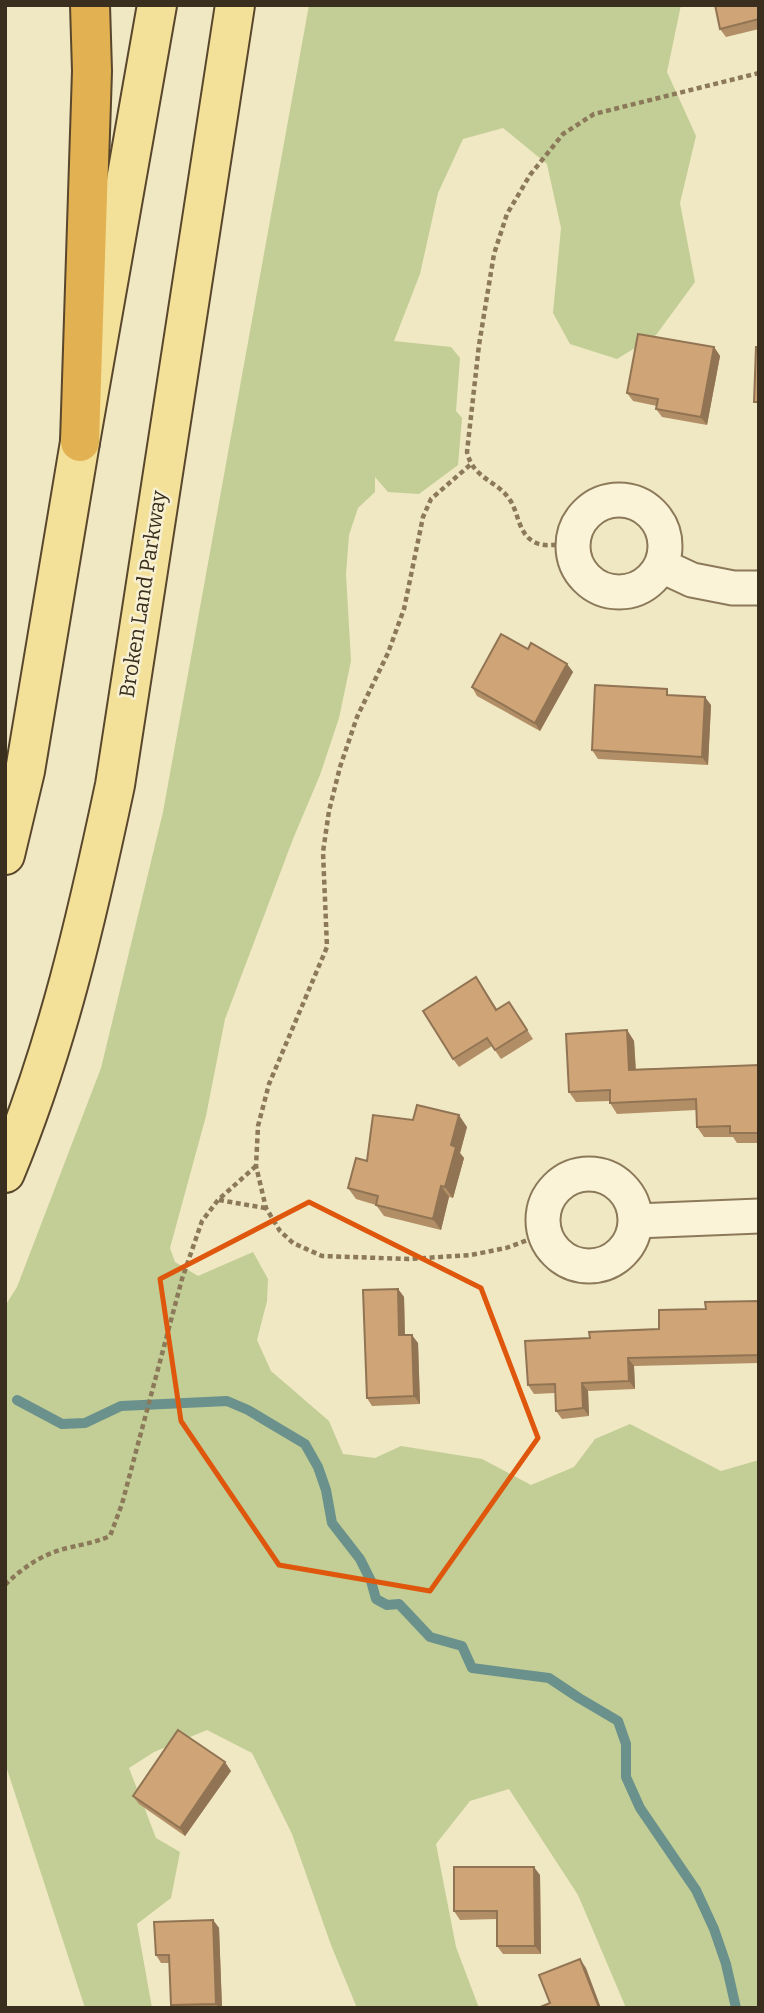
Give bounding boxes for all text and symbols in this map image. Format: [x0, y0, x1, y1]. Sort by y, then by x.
street label: Broken Land Parkway [114, 488, 172, 699]

